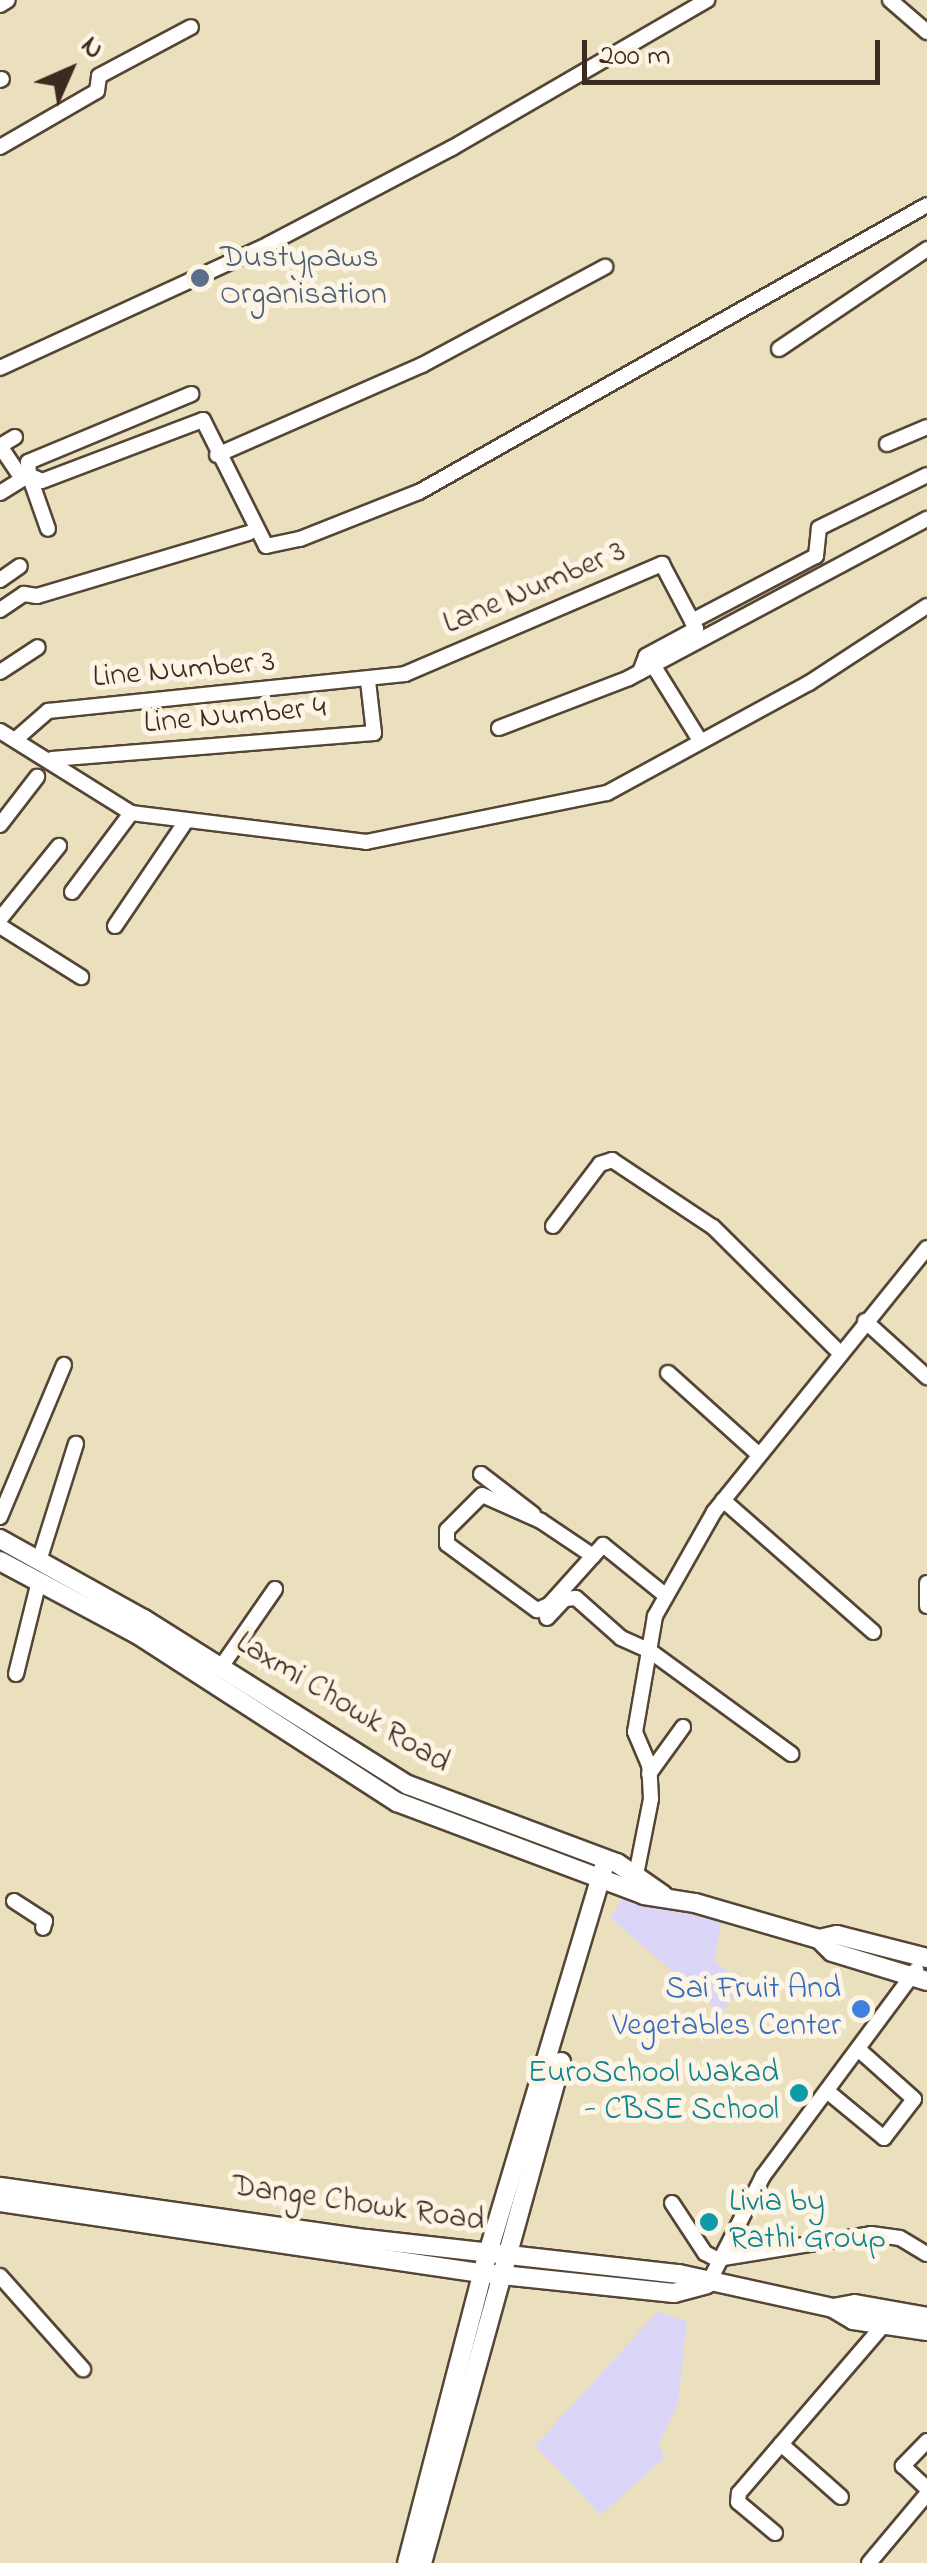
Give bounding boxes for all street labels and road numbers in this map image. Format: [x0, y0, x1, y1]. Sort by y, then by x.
street label: Lane Number 3 [438, 533, 632, 645]
street label: Line Number 3 [91, 644, 277, 698]
street label: Line Number 4 [142, 690, 328, 744]
street label: Laxmi Chowk Road [228, 1625, 456, 1783]
street label: Dange Chowk Road [229, 2168, 487, 2242]

